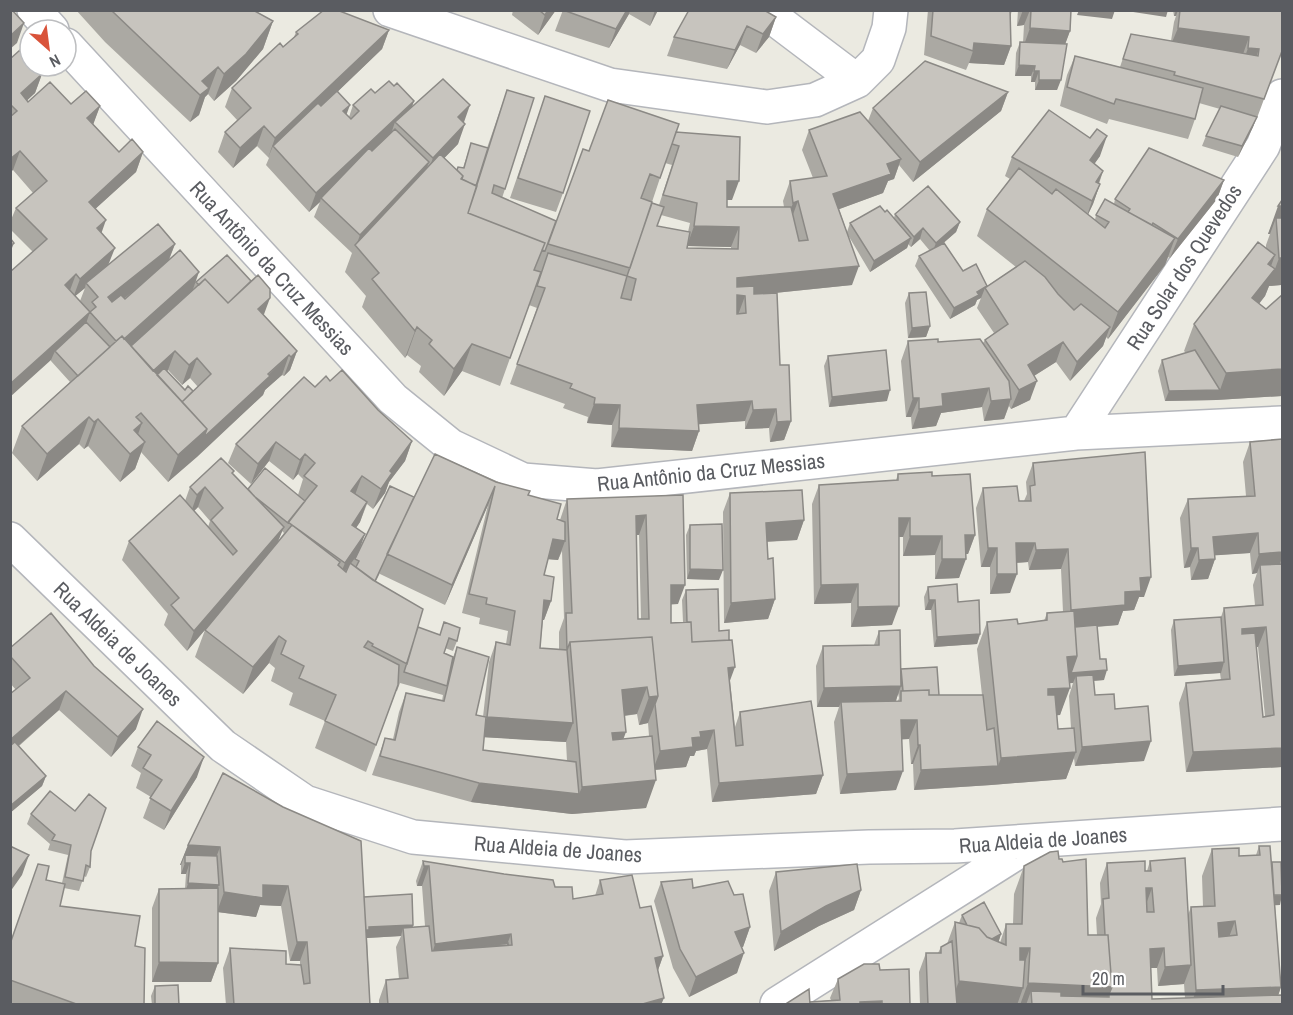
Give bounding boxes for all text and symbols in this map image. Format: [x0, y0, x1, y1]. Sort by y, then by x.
north arrow [18, 18, 78, 78]
text: N [46, 49, 64, 73]
street label: Rua Antônio da Cruz Messias [183, 174, 361, 362]
street label: Rua Solar dos Quevedos [1119, 178, 1249, 356]
street label: Rua Antônio da Cruz Messias [596, 446, 826, 498]
street label: Rua Aldeia de Joanes [47, 575, 189, 713]
street label: Rua Aldeia de Joanes [958, 820, 1128, 860]
street label: Rua Aldeia de Joanes [473, 829, 643, 869]
scale bar [1083, 958, 1222, 996]
text: 20 m [1092, 966, 1125, 991]

